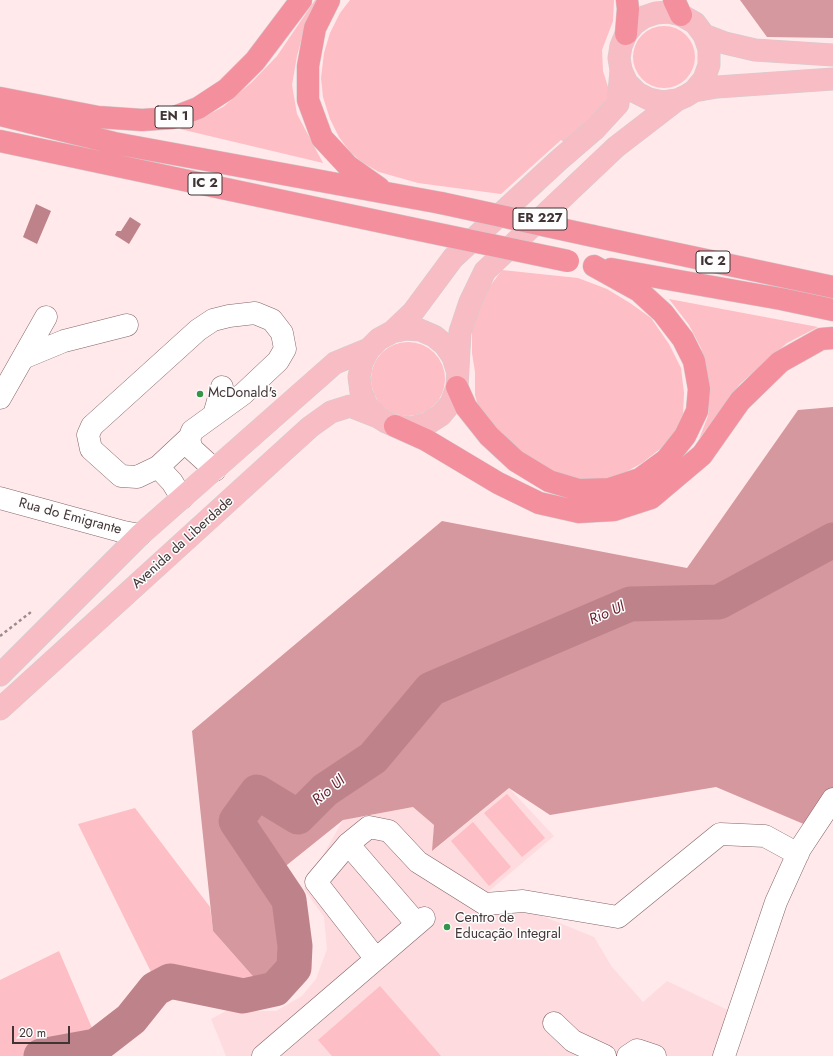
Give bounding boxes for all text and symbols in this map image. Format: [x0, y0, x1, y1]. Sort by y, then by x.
road number: EN 1 [155, 106, 193, 128]
road number: IC 2 [188, 173, 222, 195]
road number: ER 227 [513, 208, 567, 230]
road number: IC 2 [696, 251, 730, 273]
place label: McDonald's [208, 386, 277, 402]
marker: McDonald's [195, 389, 205, 399]
street label: Avenida da Liberdade [129, 493, 237, 593]
street label: Rua do Emigrante [17, 495, 123, 539]
water label: Rio Ul [587, 599, 627, 629]
water label: Rio Ul [309, 772, 349, 810]
place label: Centro de Educação Integral [455, 911, 561, 944]
marker: Centro de Educação Integral [442, 922, 452, 932]
scale bar [14, 1018, 72, 1044]
text: 20 m [19, 1024, 46, 1042]

